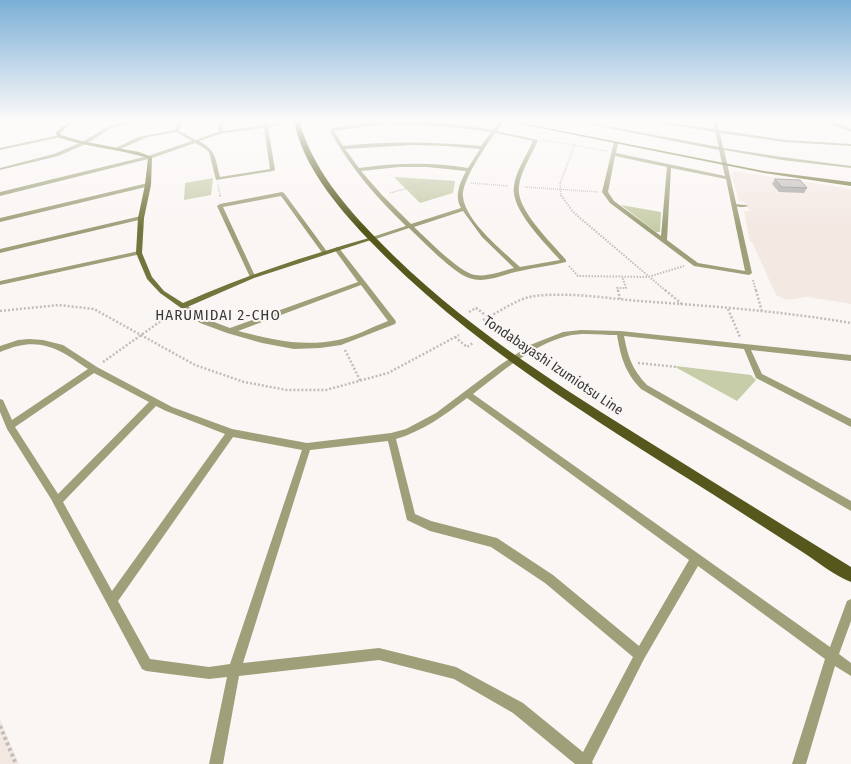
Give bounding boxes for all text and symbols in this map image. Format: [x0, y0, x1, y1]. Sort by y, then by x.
district label: HARUMIDAI 2-CHO [155, 307, 281, 325]
street label: Tondabayashi Izumiotsu Line [480, 313, 626, 419]

